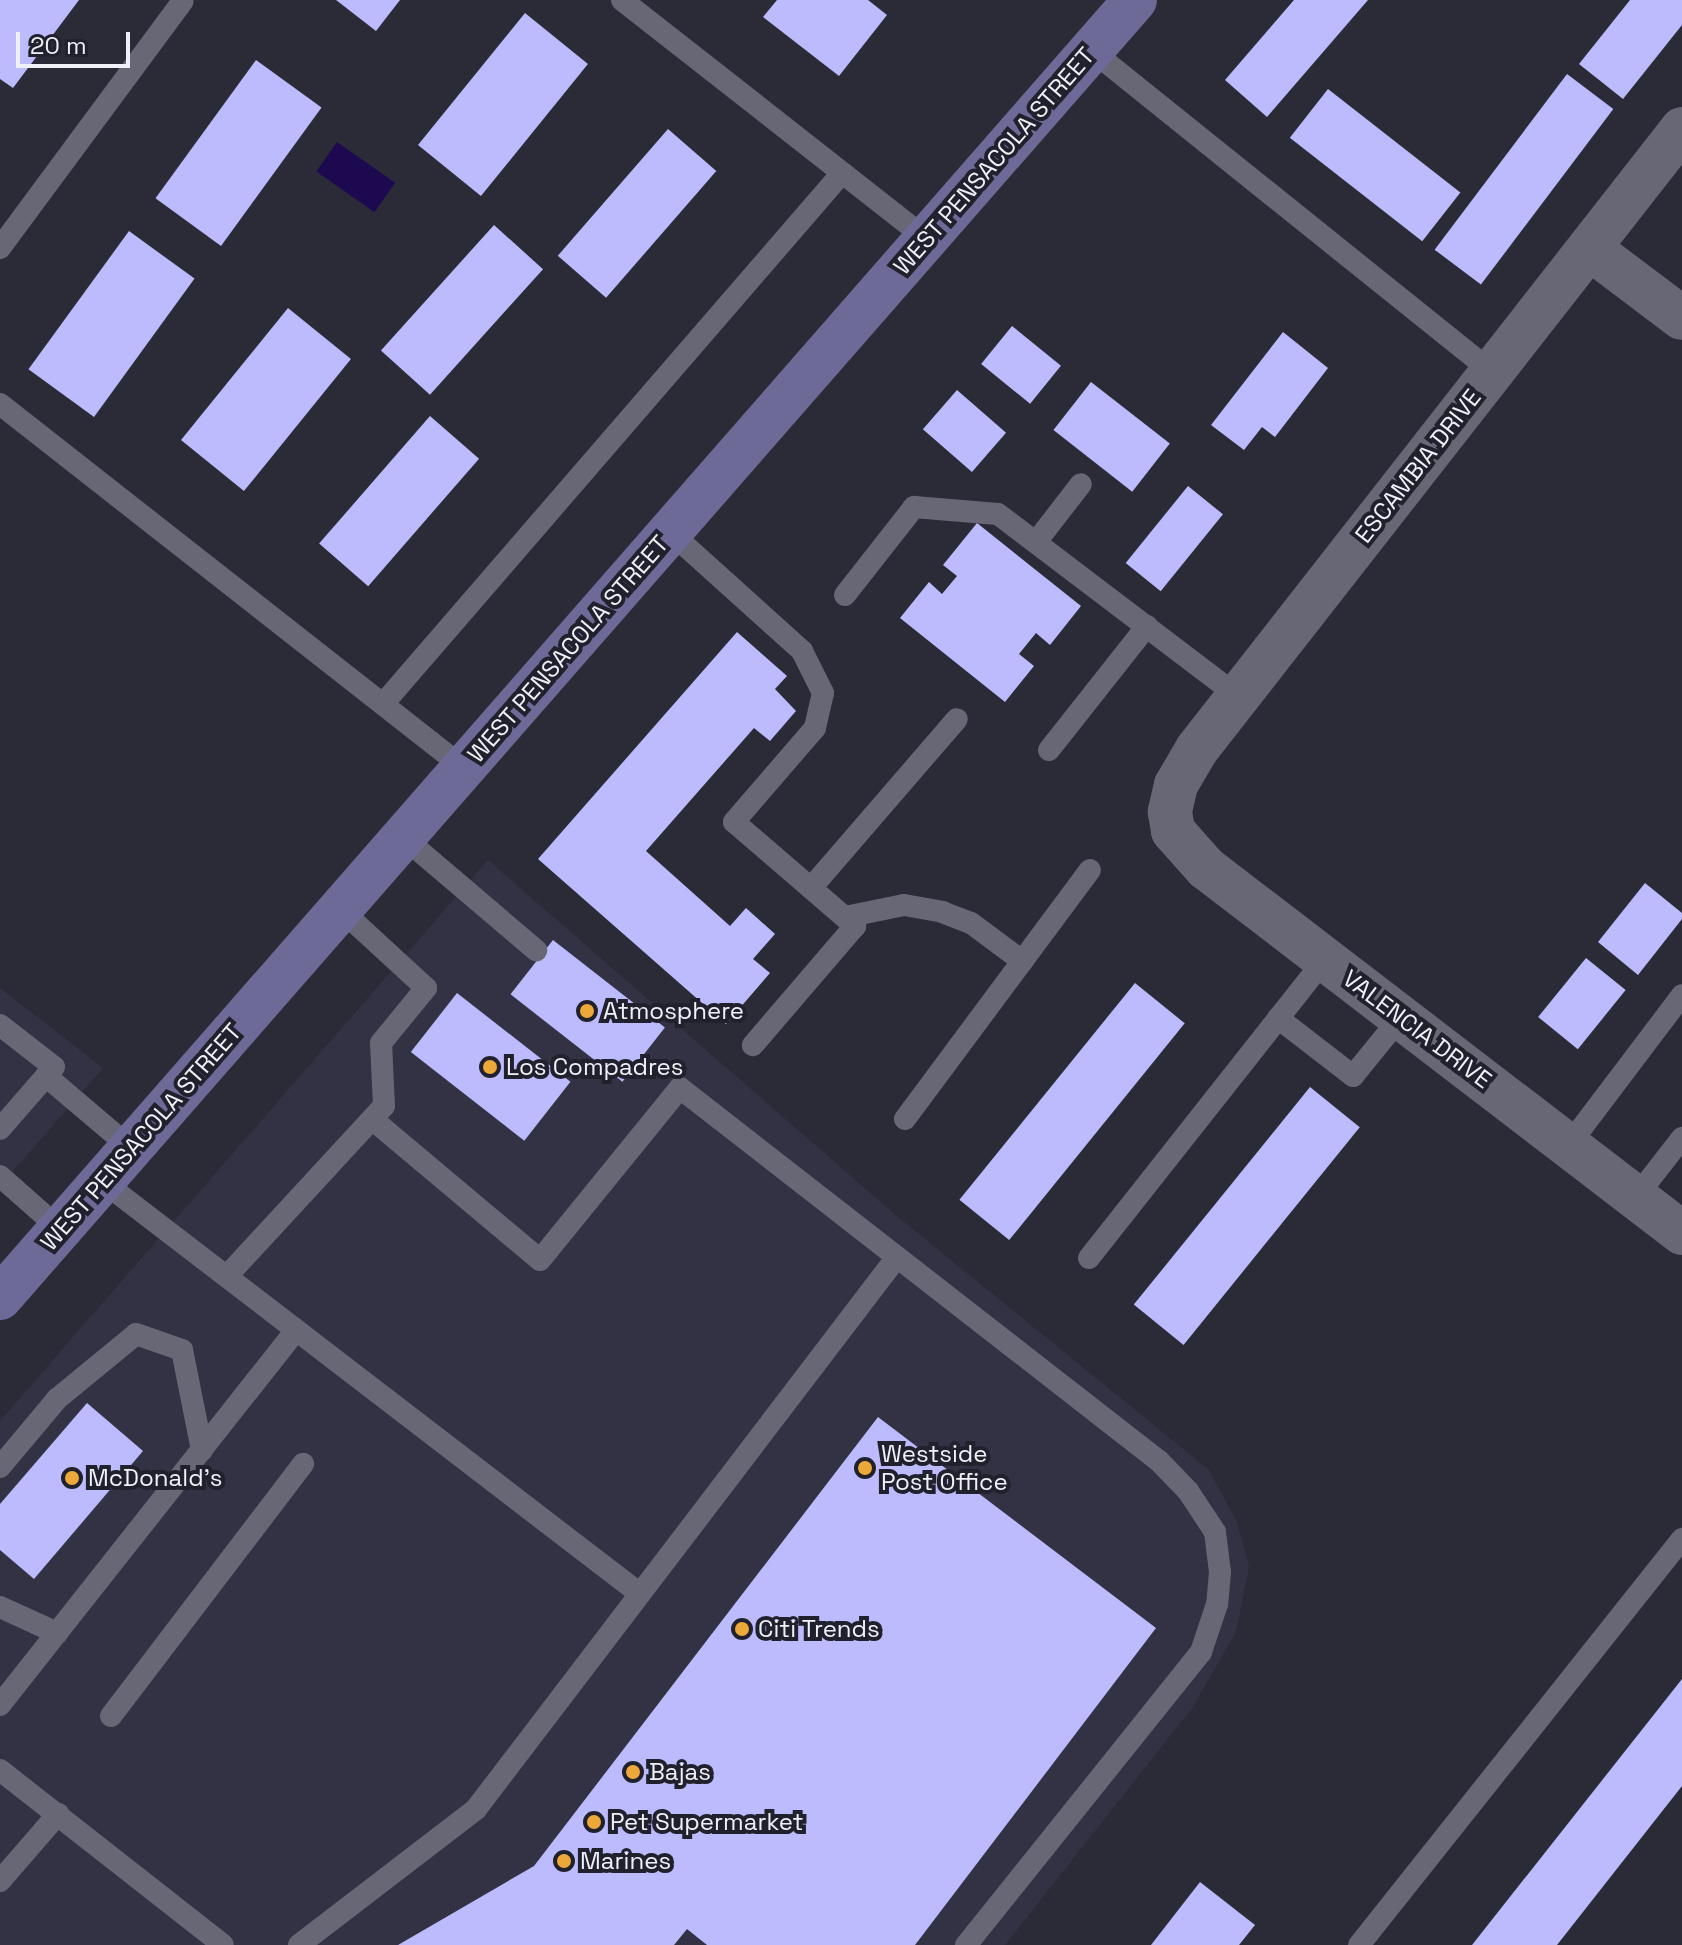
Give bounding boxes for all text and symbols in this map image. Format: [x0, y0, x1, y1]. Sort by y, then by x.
scale bar [20, 16, 134, 66]
text: 20 m [30, 30, 87, 61]
street label: WEST PENSACOLA STREET [887, 41, 1101, 281]
street label: ESCAMBIA DRIVE [1349, 383, 1487, 549]
street label: WEST PENSACOLA STREET [461, 529, 675, 769]
street label: VALENCIA DRIVE [1337, 964, 1497, 1094]
place label: Atmosphere [603, 997, 744, 1025]
marker: Atmosphere [578, 1002, 596, 1020]
street label: WEST PENSACOLA STREET [34, 1017, 248, 1257]
place label: Los Compadres [506, 1053, 683, 1081]
marker: Los Compadres [481, 1058, 499, 1076]
place label: Westside Post Office [881, 1440, 1008, 1496]
marker: Westside Post Office [856, 1459, 874, 1477]
place label: McDonald's [88, 1464, 222, 1492]
marker: McDonald's [63, 1469, 81, 1487]
place label: Citi Trends [758, 1615, 880, 1643]
marker: Citi Trends [733, 1620, 751, 1638]
place label: Bajas [649, 1758, 711, 1786]
marker: Bajas [624, 1763, 642, 1781]
place label: Pet Supermarket [610, 1808, 804, 1836]
marker: Pet Supermarket [585, 1813, 603, 1831]
place label: Marines [580, 1847, 671, 1875]
marker: Marines [555, 1852, 573, 1870]

